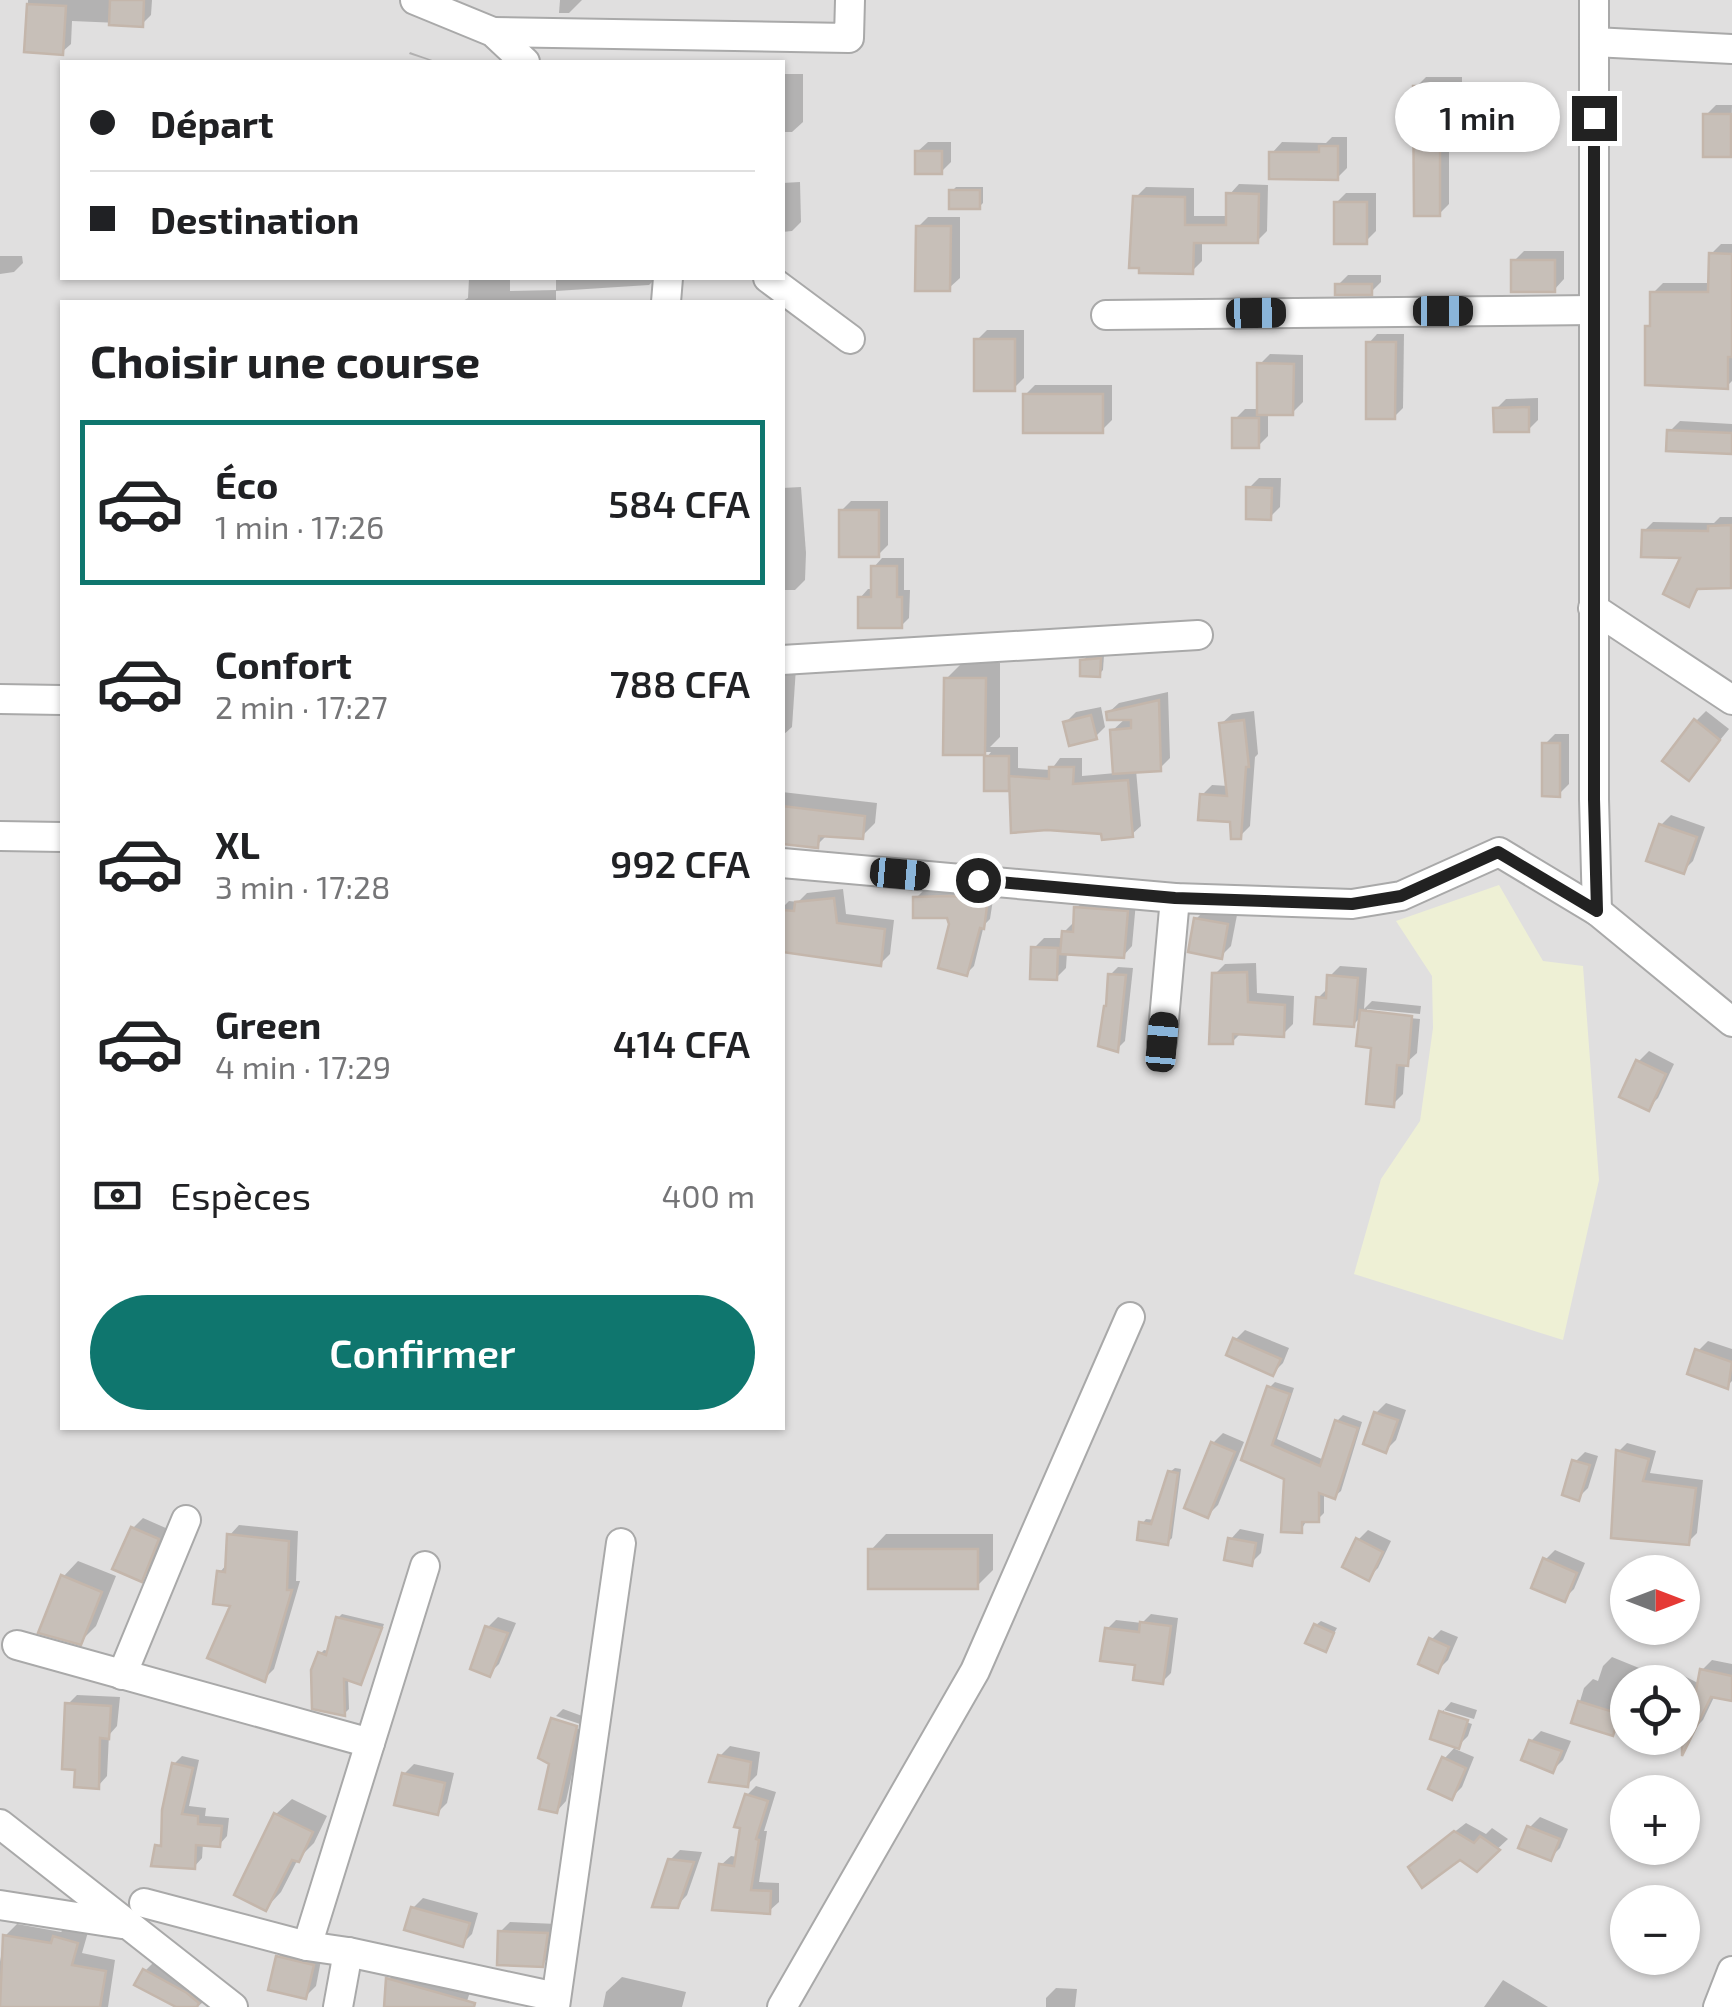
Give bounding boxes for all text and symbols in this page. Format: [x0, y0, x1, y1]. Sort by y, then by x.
callout: 1 min [1394, 83, 1559, 153]
route end [1572, 96, 1617, 141]
text: 1 min [1440, 98, 1515, 136]
text: Départ [150, 100, 274, 146]
text: Destination [150, 196, 359, 242]
car [1413, 296, 1473, 326]
car [1226, 297, 1286, 329]
text: Choisir une course [90, 333, 480, 387]
icon: car [95, 458, 185, 548]
text: Éco [215, 461, 278, 507]
text: 584 CFA [608, 480, 750, 526]
text: 1 min · 17:26 [215, 507, 384, 545]
icon: car [95, 638, 185, 728]
text: Confort [215, 641, 352, 687]
text: 788 CFA [610, 660, 750, 706]
text: 2 min · 17:27 [215, 687, 388, 725]
icon: car [95, 818, 185, 908]
text: XL [215, 821, 260, 867]
text: 992 CFA [610, 840, 750, 886]
car [869, 856, 931, 892]
route start [956, 858, 1001, 903]
text: 3 min · 17:28 [215, 867, 390, 905]
icon: car [95, 998, 185, 1088]
text: Green [215, 1001, 321, 1047]
car [1144, 1011, 1180, 1073]
text: 414 CFA [613, 1020, 750, 1066]
text: 4 min · 17:29 [215, 1047, 391, 1085]
icon: cash [90, 1168, 145, 1223]
text: Espèces [170, 1172, 311, 1218]
text: 400 m [662, 1176, 755, 1214]
button: Confirmer [90, 1295, 755, 1410]
north arrow [1610, 1555, 1700, 1645]
map controls [1610, 1555, 1700, 1975]
button: locate [1610, 1665, 1700, 1755]
button: + [1610, 1775, 1700, 1865]
button: − [1610, 1885, 1700, 1975]

